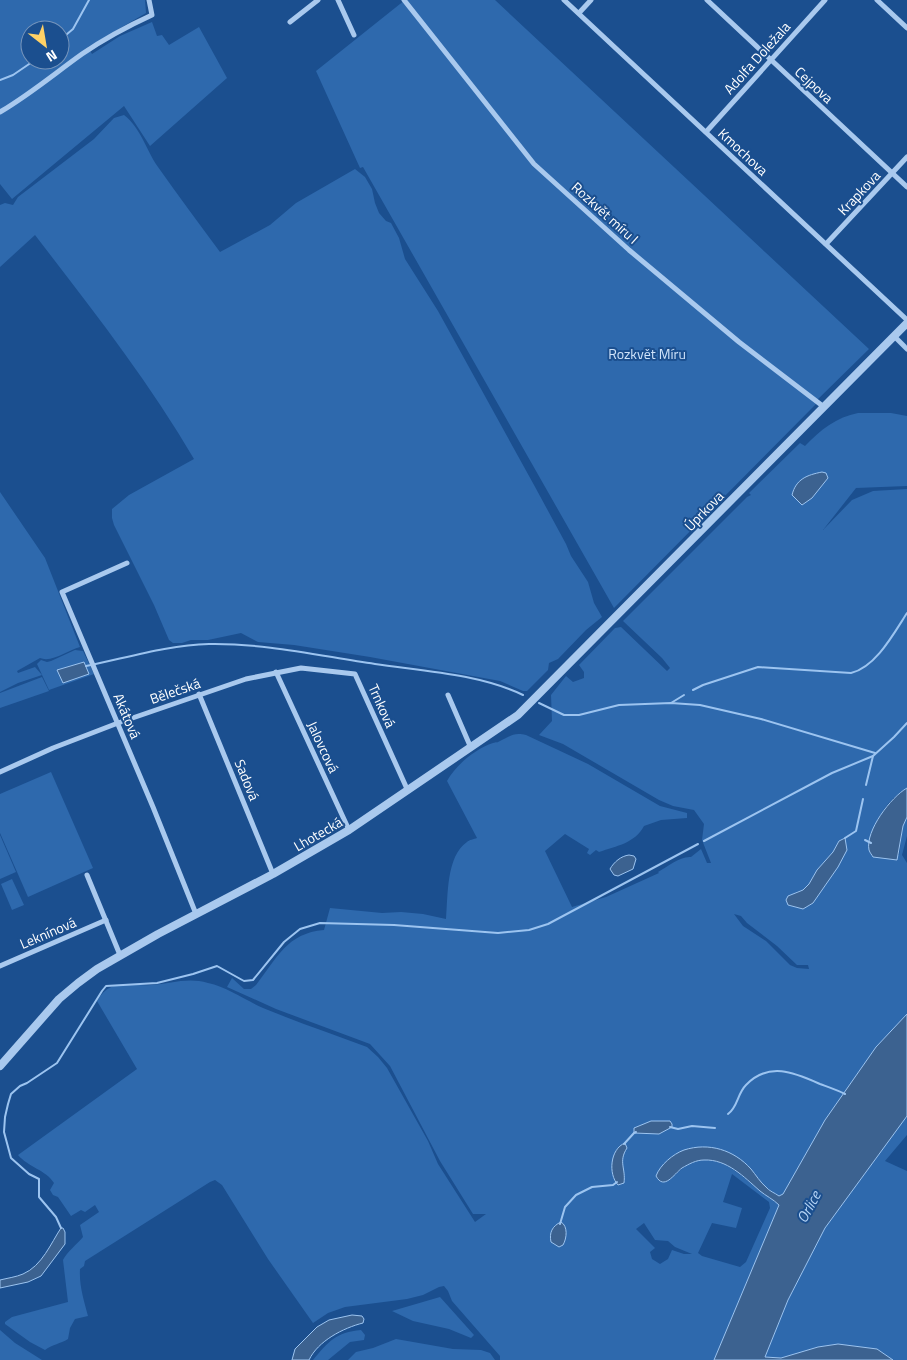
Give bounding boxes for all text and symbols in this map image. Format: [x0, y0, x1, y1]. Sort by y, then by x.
street label: Adolfa Doležala [718, 17, 795, 99]
north arrow [20, 20, 70, 70]
text: N [42, 45, 62, 68]
street label: Cejpova [790, 61, 838, 108]
street label: Kmochova [714, 123, 773, 180]
street label: Krapkova [832, 166, 885, 220]
street label: Rozkvět míru I [567, 177, 644, 249]
park label: Rozkvět Míru [608, 343, 686, 364]
street label: Úprkova [679, 486, 728, 535]
street label: Bělečská [147, 672, 203, 709]
street label: Trnková [364, 681, 401, 731]
street label: Akátová [108, 690, 146, 742]
street label: Jalovcová [302, 717, 345, 776]
street label: Sadová [230, 756, 265, 804]
street label: Lhotecká [289, 811, 346, 856]
street label: Leknínová [16, 911, 79, 954]
water label: Orlice [791, 1186, 827, 1227]

